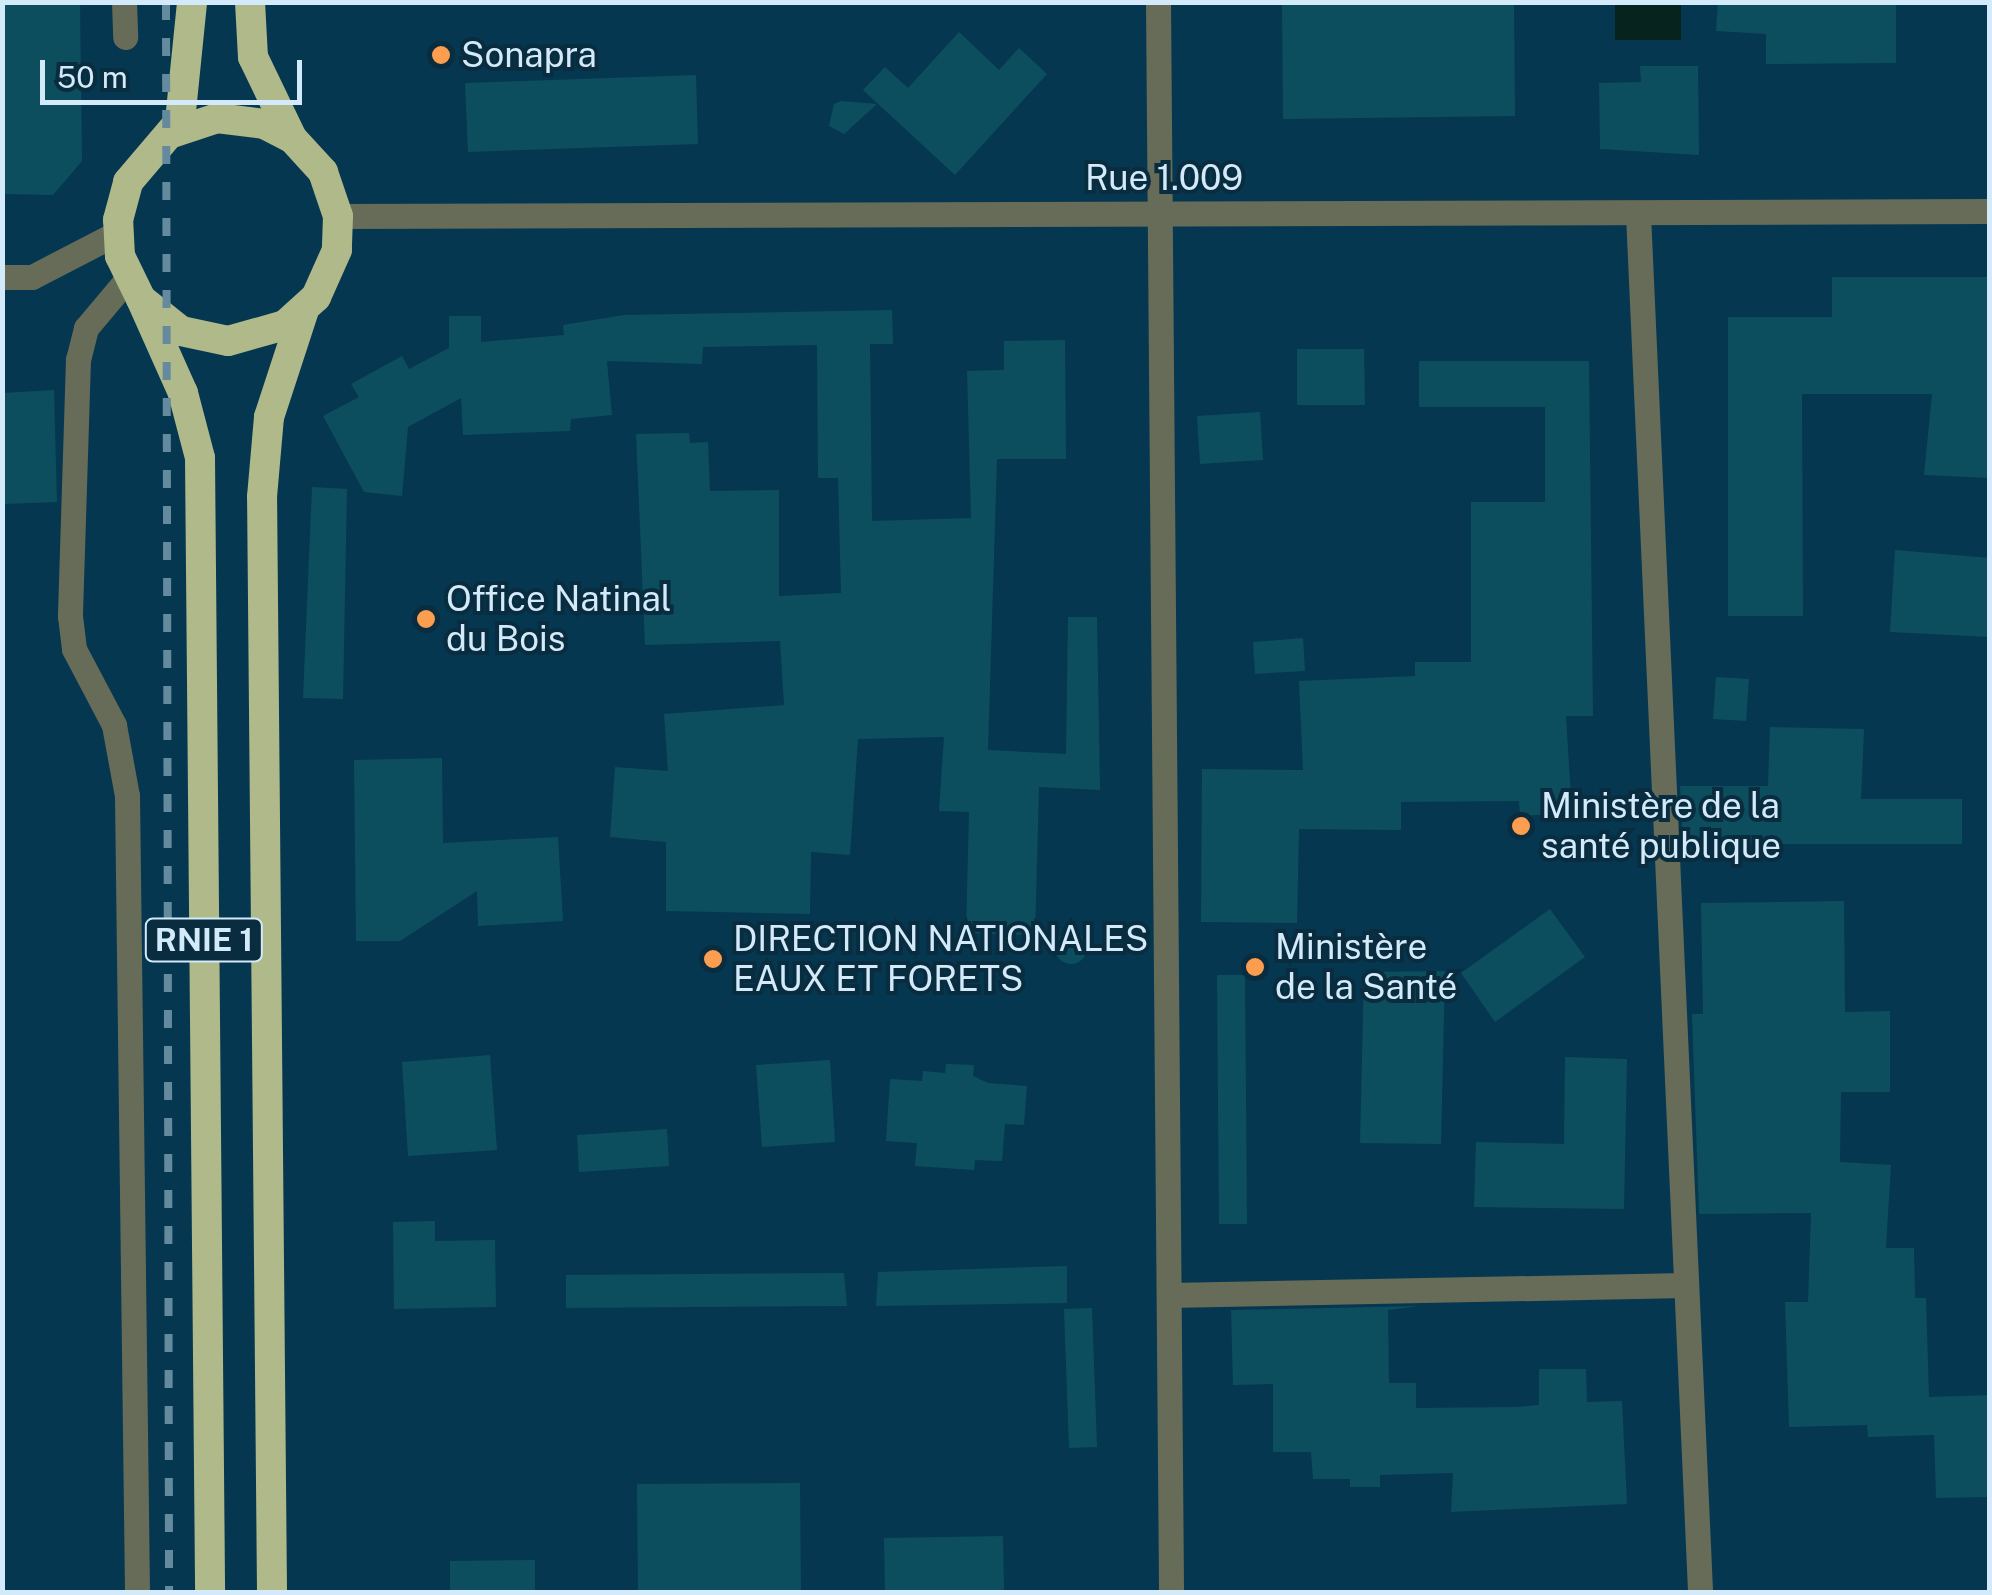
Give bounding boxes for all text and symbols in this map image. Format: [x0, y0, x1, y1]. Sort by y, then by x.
place label: Sonapra [461, 34, 597, 76]
scale bar [45, 40, 308, 102]
marker: Sonapra [430, 44, 452, 66]
text: 50 m [57, 59, 128, 95]
street label: Rue 1.009 [1085, 157, 1243, 199]
place label: Office Natinal du Bois [446, 578, 672, 660]
marker: Office Natinal du Bois [415, 608, 437, 630]
place label: Ministère de la santé publique [1541, 785, 1781, 867]
marker: Ministère de la santé publique [1510, 815, 1532, 837]
road number: RNIE 1 [144, 913, 264, 967]
place label: DIRECTION NATIONALES EAUX ET FORETS [733, 918, 1148, 1000]
place label: Ministère de la Santé [1275, 926, 1458, 1008]
marker: DIRECTION NATIONALES EAUX ET FORETS [702, 948, 724, 970]
marker: Ministère de la Santé [1244, 956, 1266, 978]

